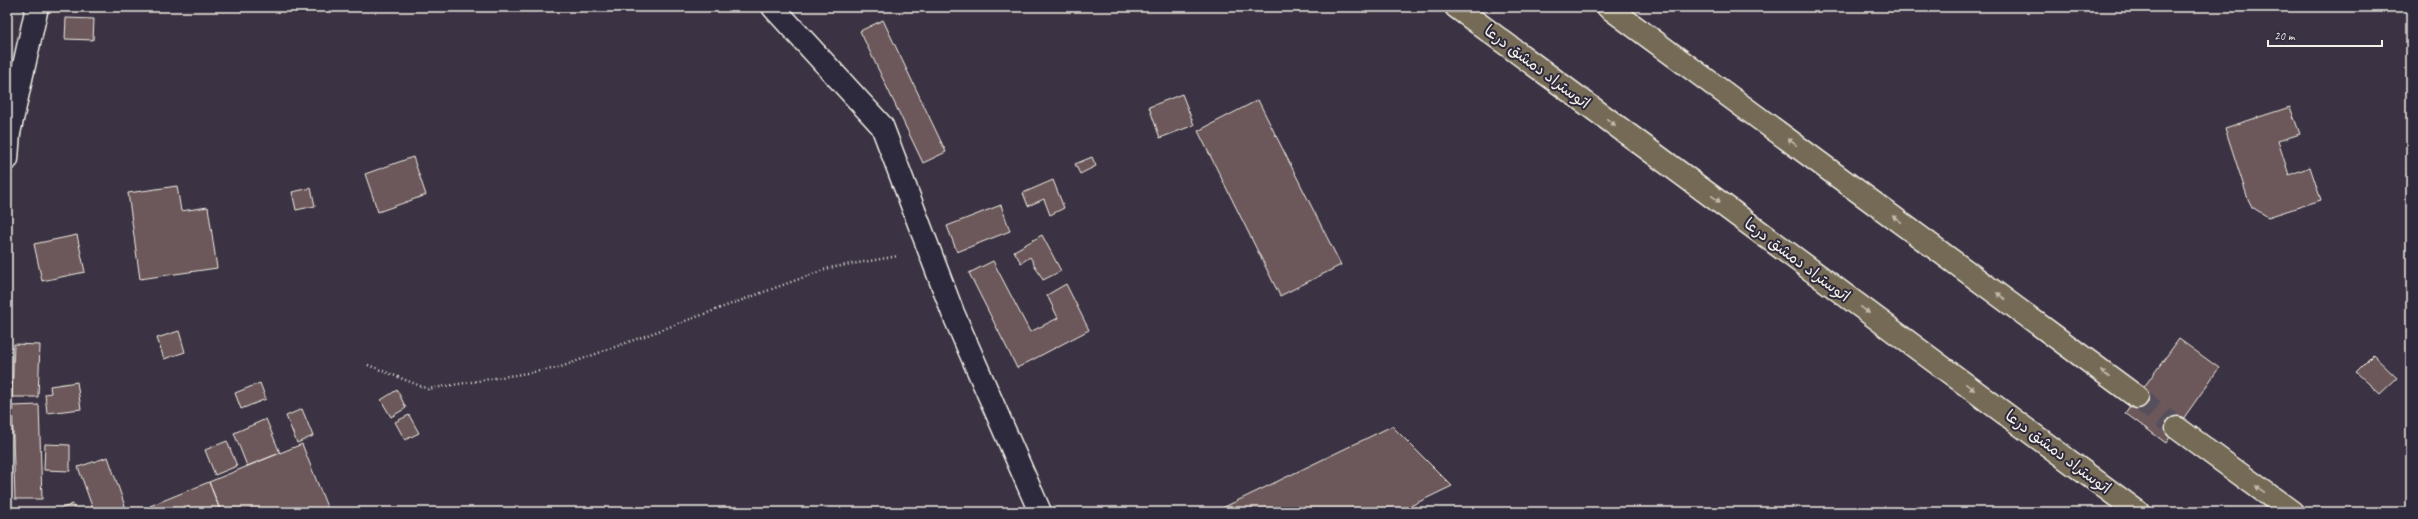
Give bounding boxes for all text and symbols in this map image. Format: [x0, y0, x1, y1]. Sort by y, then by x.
street label: اتوستراد دمشق درعا [1480, 21, 1594, 113]
scale bar [2268, 22, 2382, 48]
text: 20 m [2274, 28, 2296, 44]
one-way arrow [1606, 118, 1616, 126]
one-way arrow [1787, 138, 1797, 146]
one-way arrow [1710, 195, 1721, 203]
street label: اتوستراد دمشق درعا [1740, 214, 1854, 306]
one-way arrow [1892, 215, 1902, 223]
one-way arrow [1996, 292, 2007, 300]
one-way arrow [1860, 306, 1870, 314]
one-way arrow [2100, 370, 2111, 378]
one-way arrow [1964, 383, 1975, 391]
street label: اتوستراد دمشق درعا [2001, 406, 2115, 498]
one-way arrow [2255, 485, 2266, 493]

